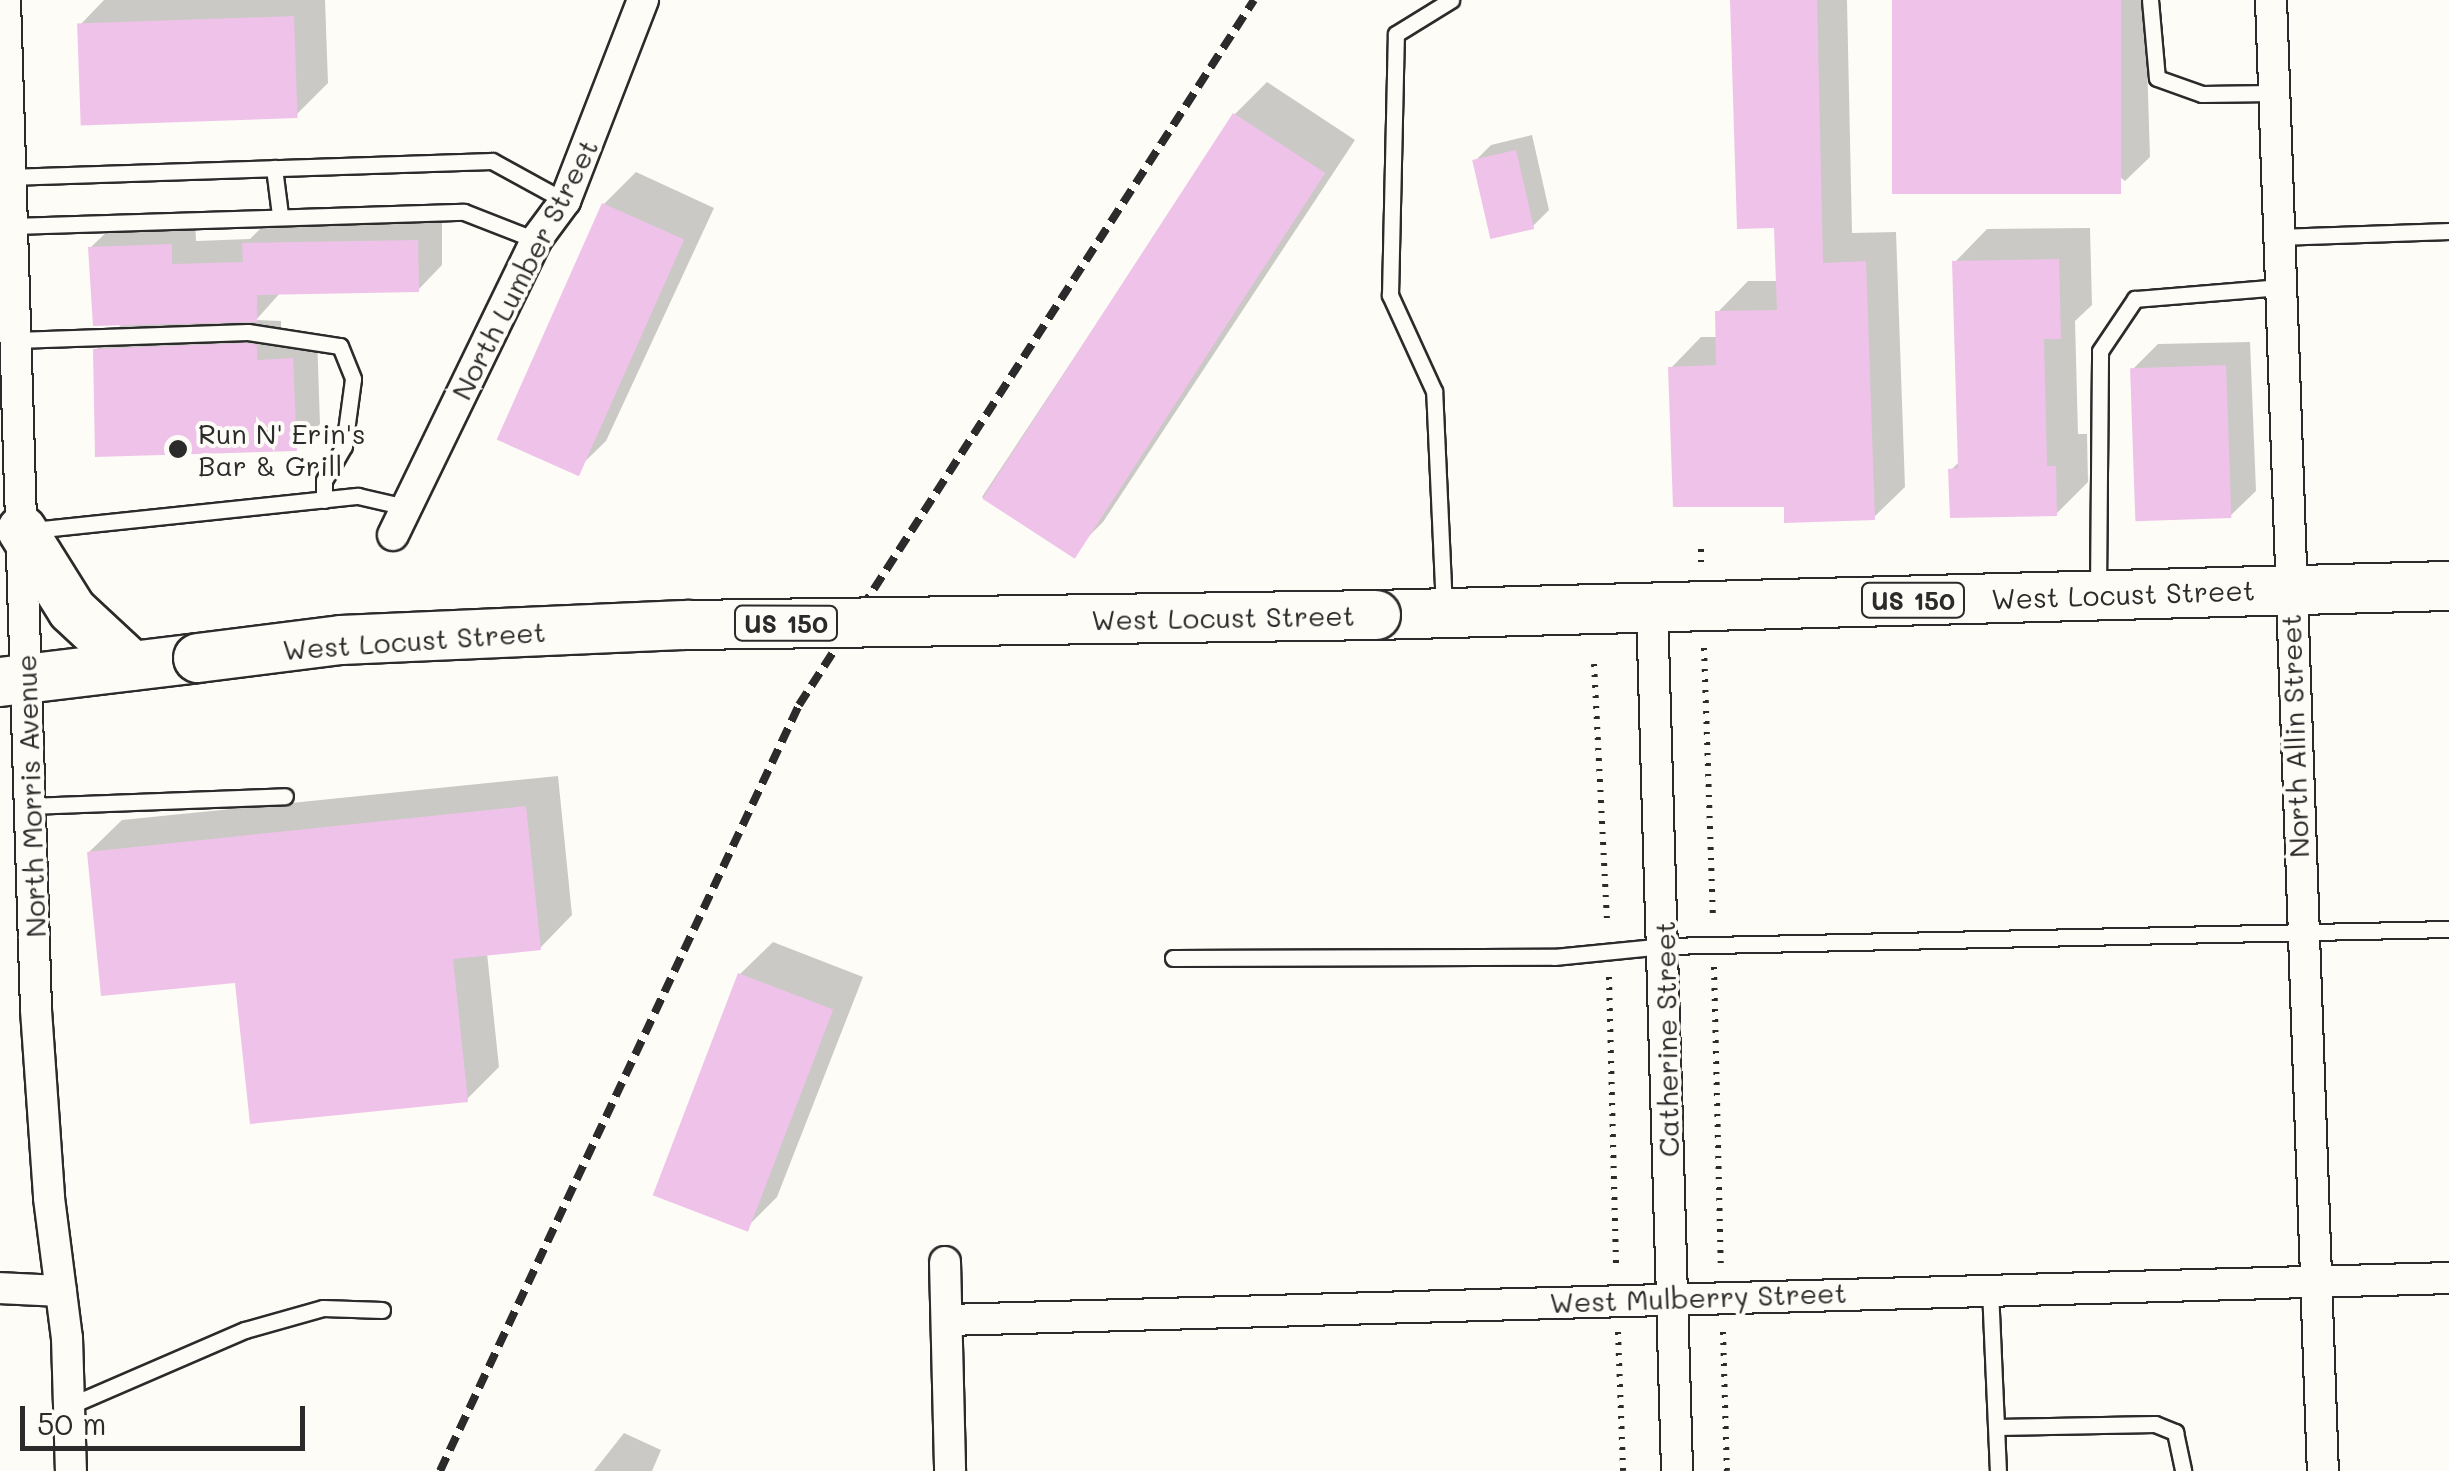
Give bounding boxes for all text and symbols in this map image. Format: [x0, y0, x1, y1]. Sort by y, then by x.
street label: North Lumber Street [444, 133, 604, 405]
place label: Run N' Erin's Bar & Grill [198, 416, 366, 482]
marker: Run N' Erin's Bar & Grill [167, 438, 189, 460]
street label: West Locust Street [1991, 573, 2255, 615]
road number: US 150 [1860, 580, 1966, 620]
street label: West Locust Street [1091, 598, 1355, 636]
road number: US 150 [734, 603, 838, 643]
street label: North Allin Street [2273, 613, 2315, 859]
street label: West Locust Street [281, 614, 547, 666]
street label: North Morris Avenue [8, 654, 52, 938]
street label: Catherine Street [1647, 921, 1685, 1157]
street label: West Mulberry Street [1549, 1275, 1847, 1319]
scale bar [25, 1386, 310, 1448]
text: 50 m [37, 1403, 107, 1443]

